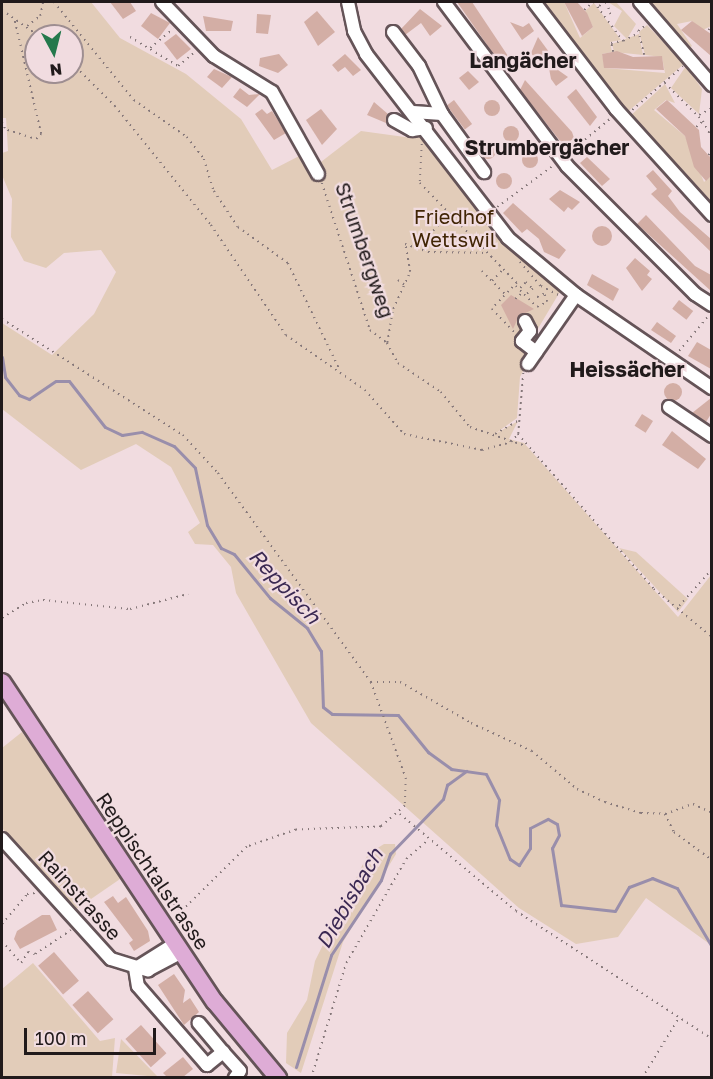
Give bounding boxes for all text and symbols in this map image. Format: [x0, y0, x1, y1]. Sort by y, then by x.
north arrow [24, 24, 84, 84]
district label: Langächer [469, 47, 577, 73]
text: N [49, 59, 63, 81]
district label: Strumbergächer [465, 134, 629, 160]
street label: Strumbergweg [331, 179, 399, 321]
park label: Friedhof Wettswil [412, 205, 496, 252]
district label: Heissächer [569, 356, 685, 382]
water label: Reppisch [244, 543, 326, 629]
street label: Reppischtalstrasse [91, 788, 215, 954]
water label: Diebisbach [310, 843, 388, 953]
street label: Rainstrasse [33, 845, 127, 945]
scale bar [27, 1016, 159, 1054]
text: 100 m [35, 1027, 86, 1049]

